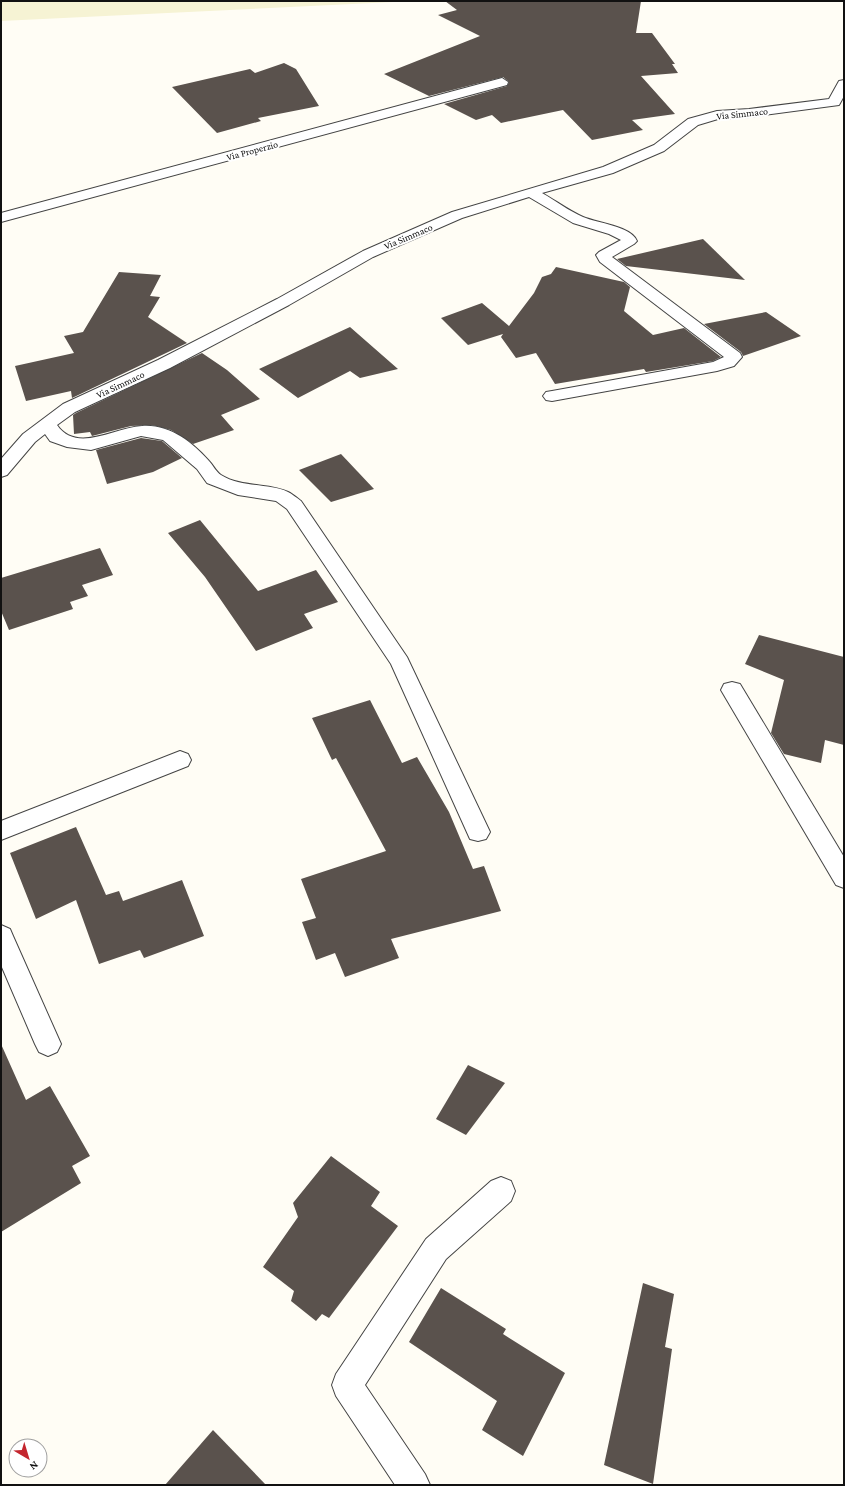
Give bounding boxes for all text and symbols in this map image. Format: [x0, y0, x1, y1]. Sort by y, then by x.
street label: Via Simmaco [716, 105, 768, 122]
street label: Via Properzio [225, 138, 279, 163]
street label: Via Simmaco [382, 221, 434, 252]
street label: Via Simmaco [94, 369, 146, 400]
north arrow [8, 1438, 48, 1478]
text: N [27, 1459, 41, 1473]

